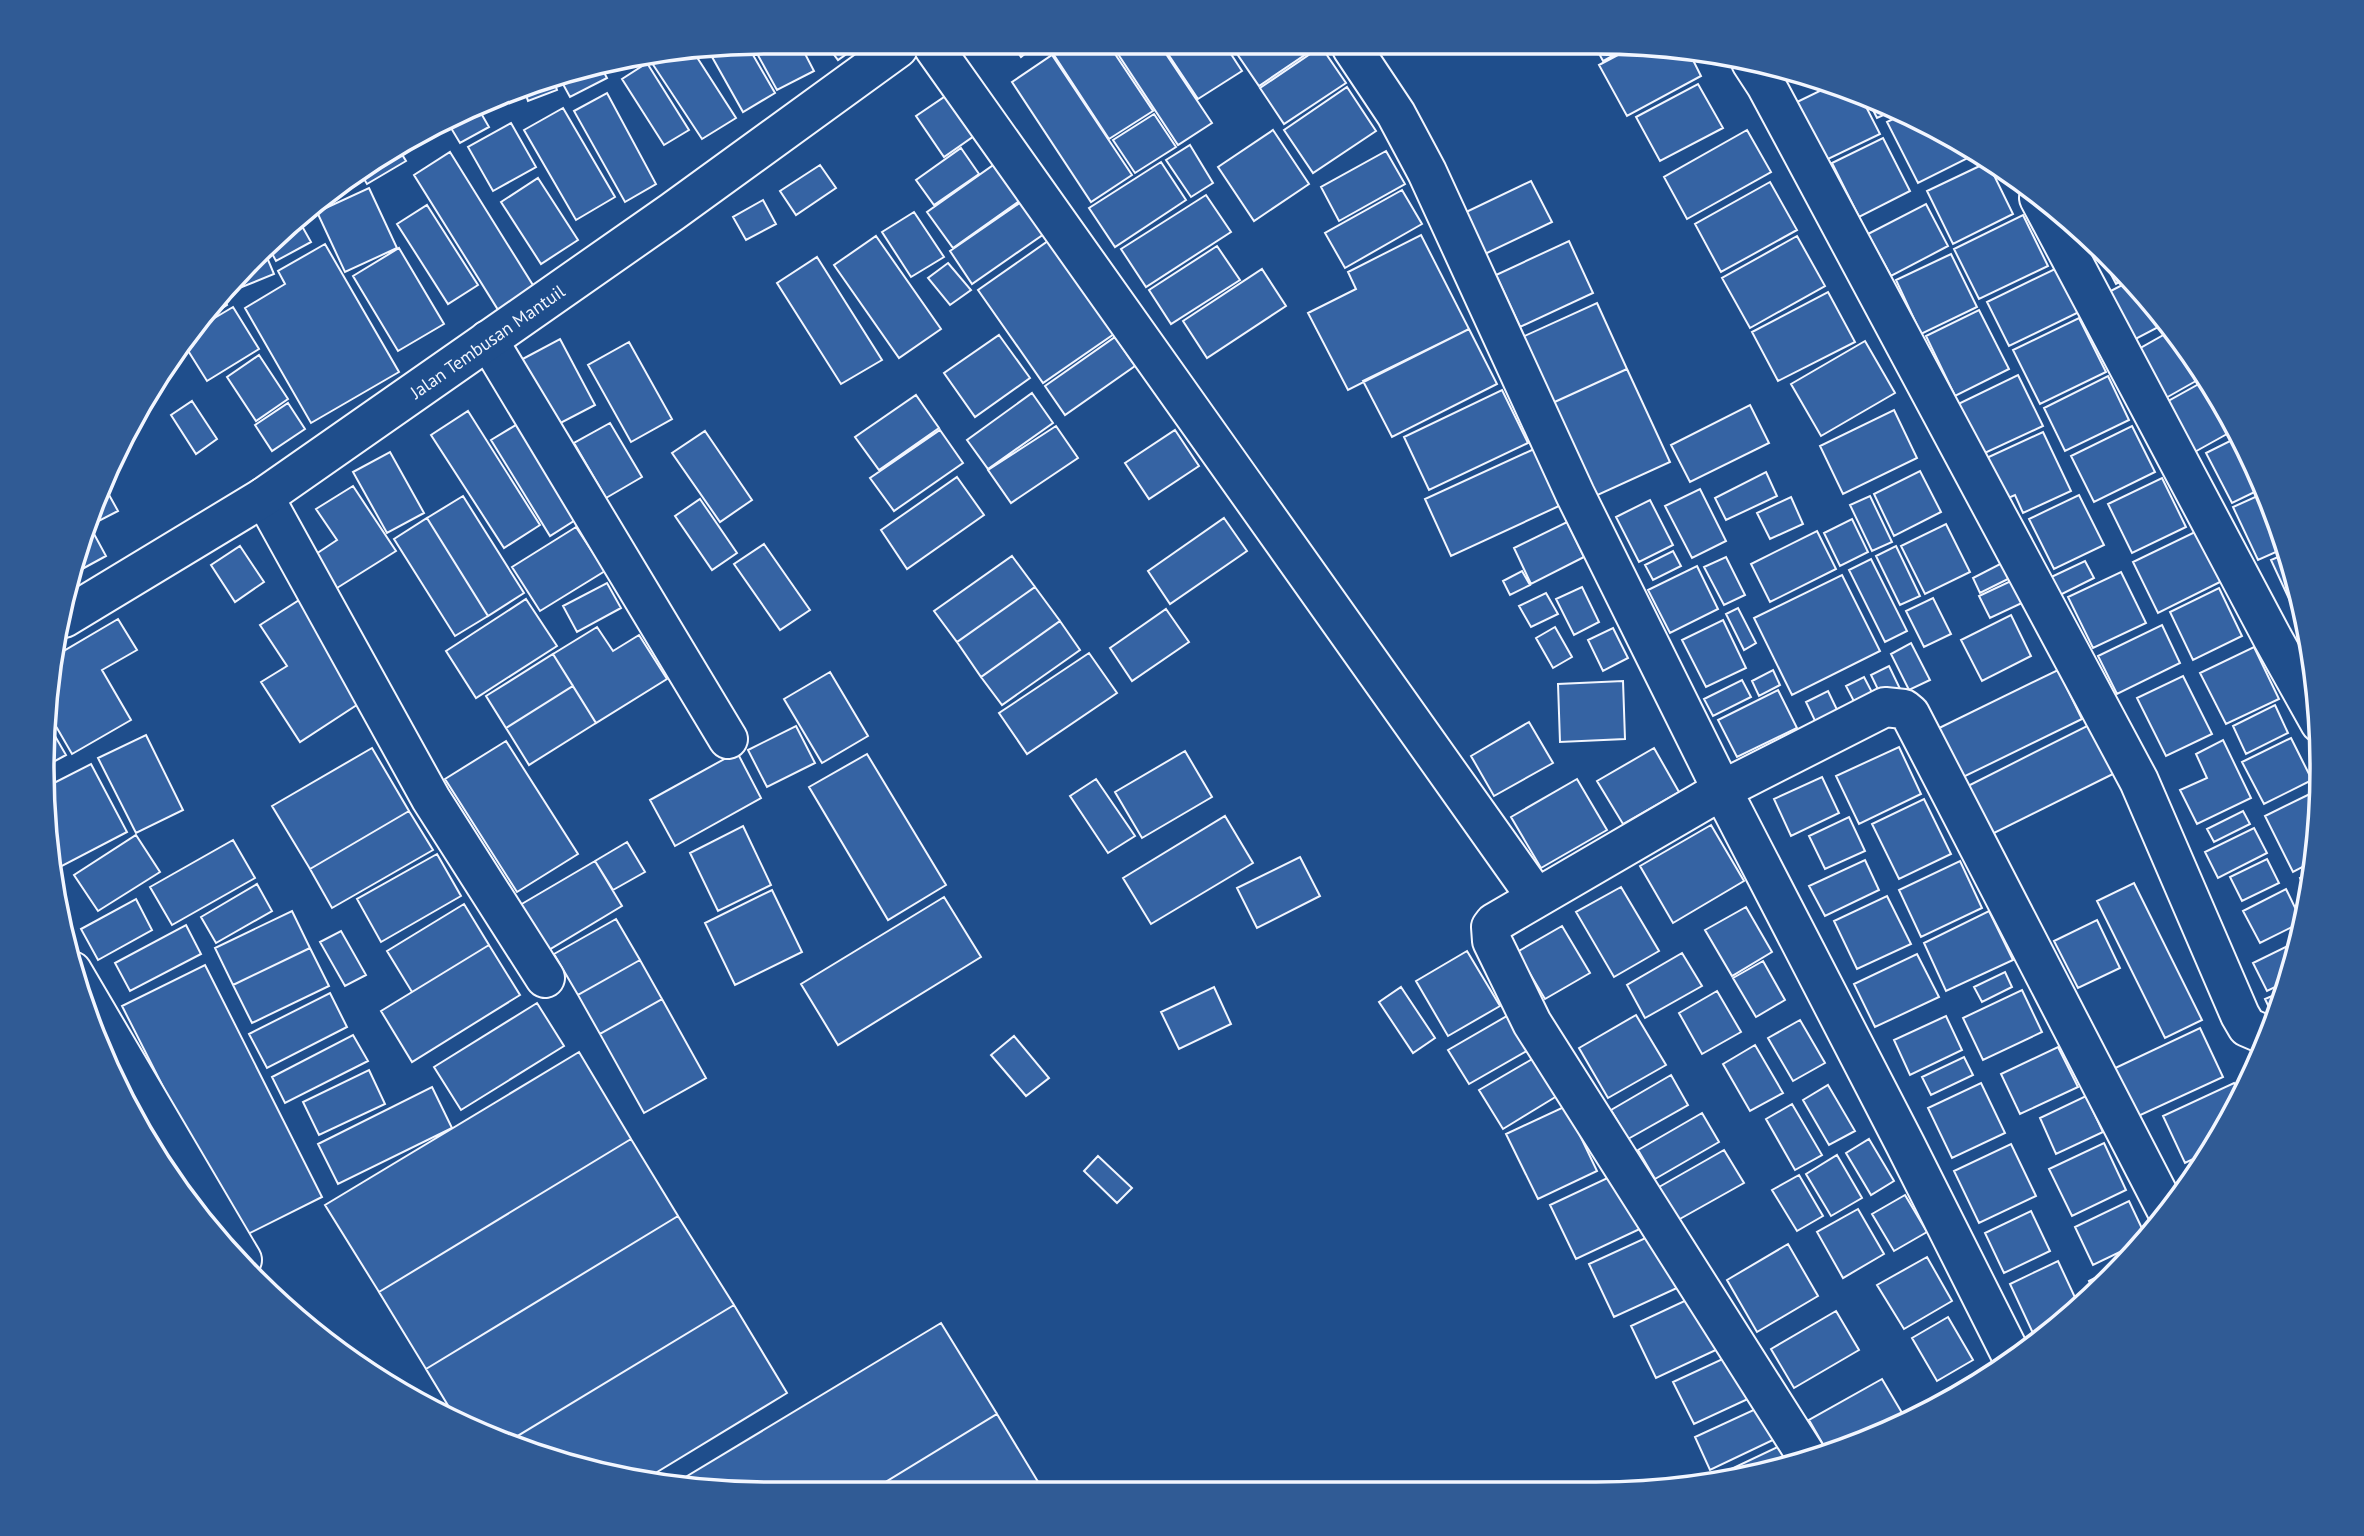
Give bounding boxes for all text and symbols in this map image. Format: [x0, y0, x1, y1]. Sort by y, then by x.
street label: Jalan Tembusan Mantuil [405, 279, 570, 404]

